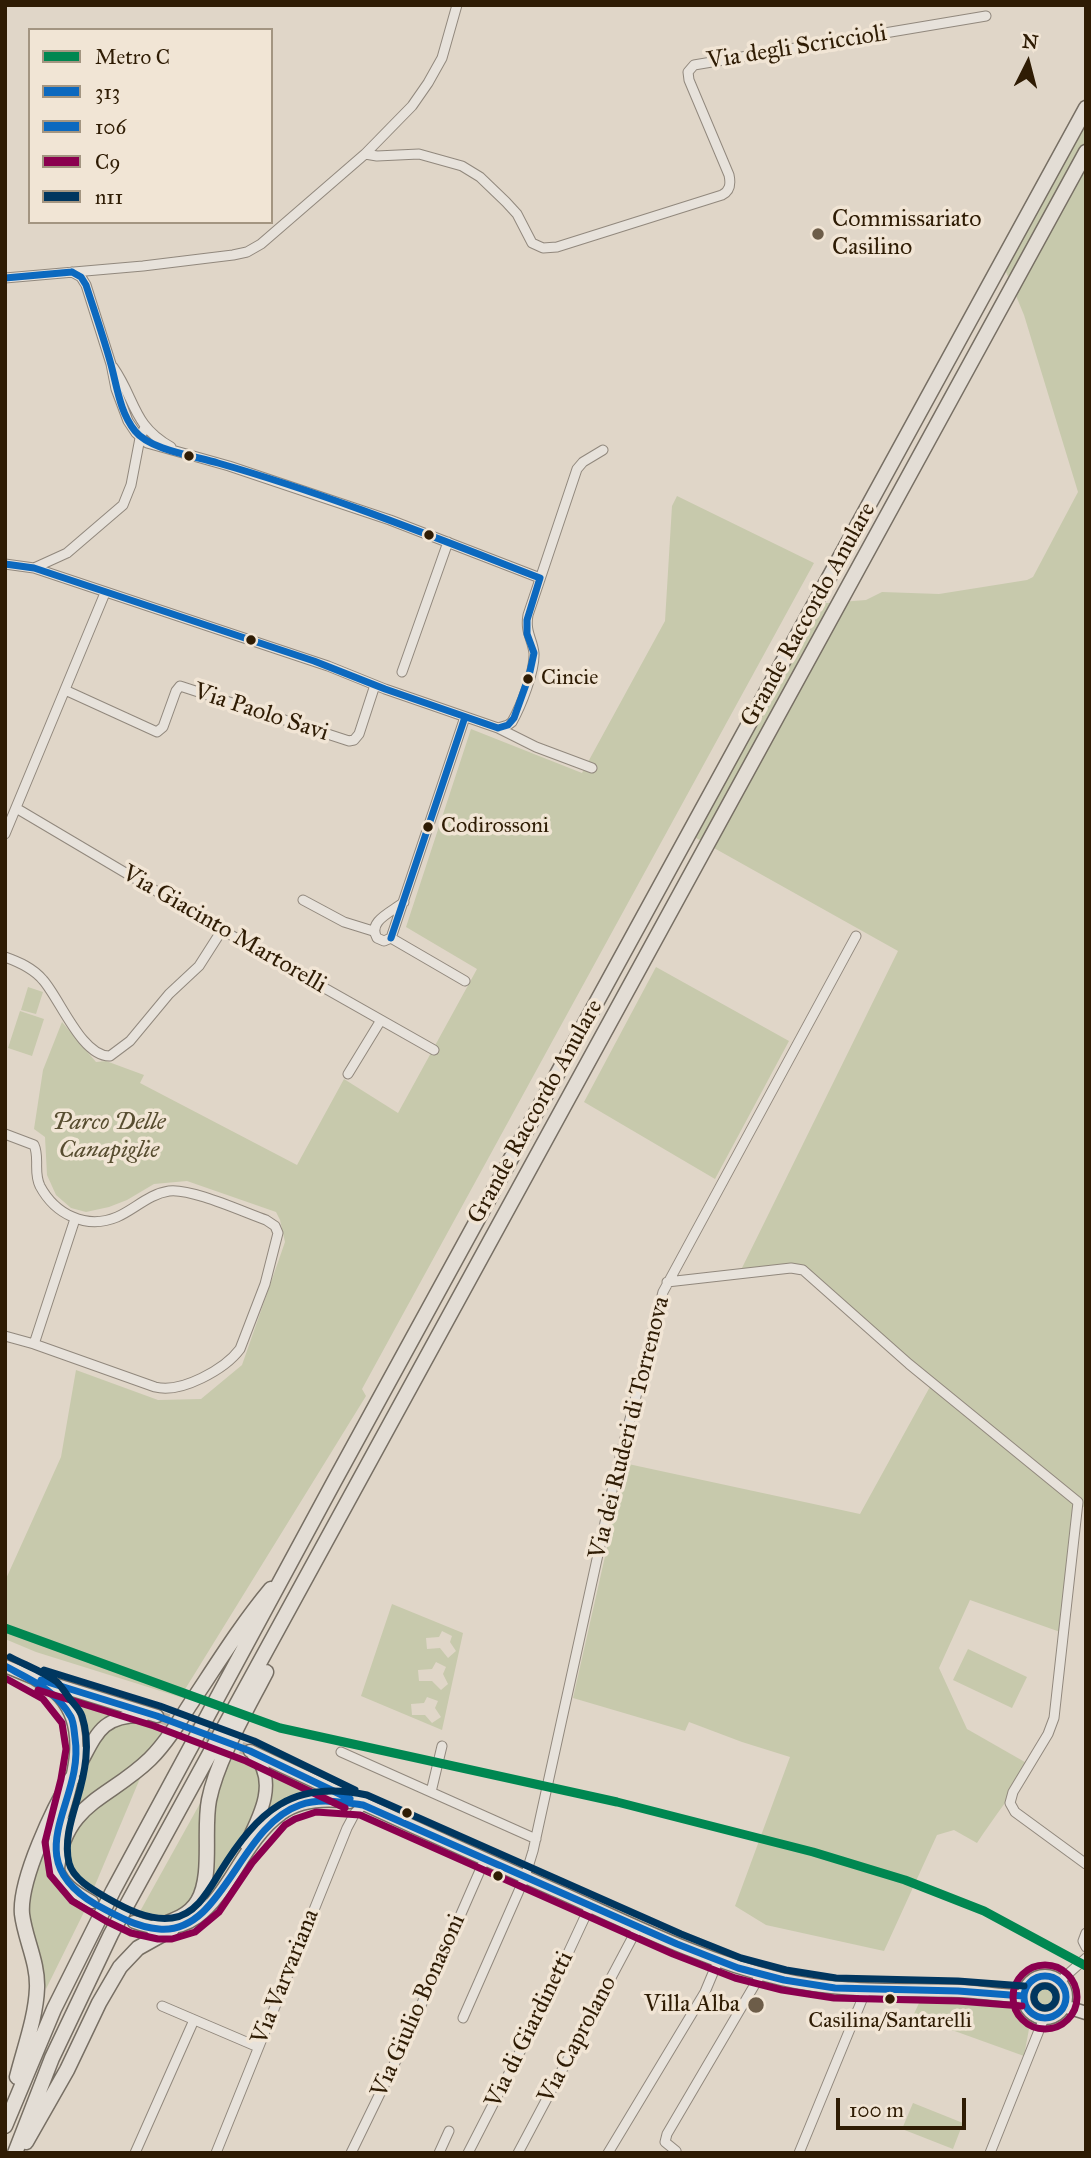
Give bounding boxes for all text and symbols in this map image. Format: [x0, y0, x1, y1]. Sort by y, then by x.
street label: Via degli Scriccioli [705, 20, 889, 76]
legend [28, 28, 273, 224]
north arrow [993, 28, 1063, 98]
text: N [1021, 29, 1039, 54]
text: Metro C [95, 44, 170, 70]
text: 313 [95, 79, 120, 105]
text: 106 [95, 114, 126, 140]
text: C9 [95, 149, 121, 175]
text: n11 [95, 184, 123, 210]
place label: Commissariato Casilino [832, 206, 982, 262]
marker: Commissariato Casilino [810, 226, 826, 242]
unlabelled marker [182, 449, 196, 463]
street label: Grande Raccordo Anulare [735, 498, 883, 732]
unlabelled marker [422, 528, 436, 542]
unlabelled marker [244, 633, 258, 647]
place label: Cincie [541, 666, 598, 692]
marker: Cincie [521, 672, 535, 686]
street label: Via Paolo Savi [190, 678, 332, 748]
place label: Codirossoni [441, 814, 549, 840]
marker: Codirossoni [421, 820, 435, 834]
street label: Via Giacinto Martorelli [117, 860, 331, 1000]
street label: Grande Raccordo Anulare [462, 995, 610, 1229]
park label: Parco Delle Canapiglie [52, 1109, 166, 1165]
street label: Via dei Ruderi di Torrenova [583, 1294, 677, 1562]
unlabelled marker [400, 1806, 414, 1820]
unlabelled marker [491, 1869, 505, 1883]
street label: Via Varvariana [246, 1905, 326, 2049]
street label: Via Giulio Bonasoni [366, 1910, 472, 2102]
street label: Via di Giardinetti [480, 1947, 580, 2113]
street label: Via Caprolano [532, 1971, 624, 2109]
place label: Villa Alba [644, 1991, 740, 2019]
marker: Casilina/Santarelli [883, 1992, 897, 2006]
marker: Villa Alba [746, 1995, 766, 2015]
place label: Casilina/Santarelli [808, 2009, 972, 2035]
scale bar [839, 2084, 968, 2128]
text: 100 m [849, 2097, 904, 2123]

